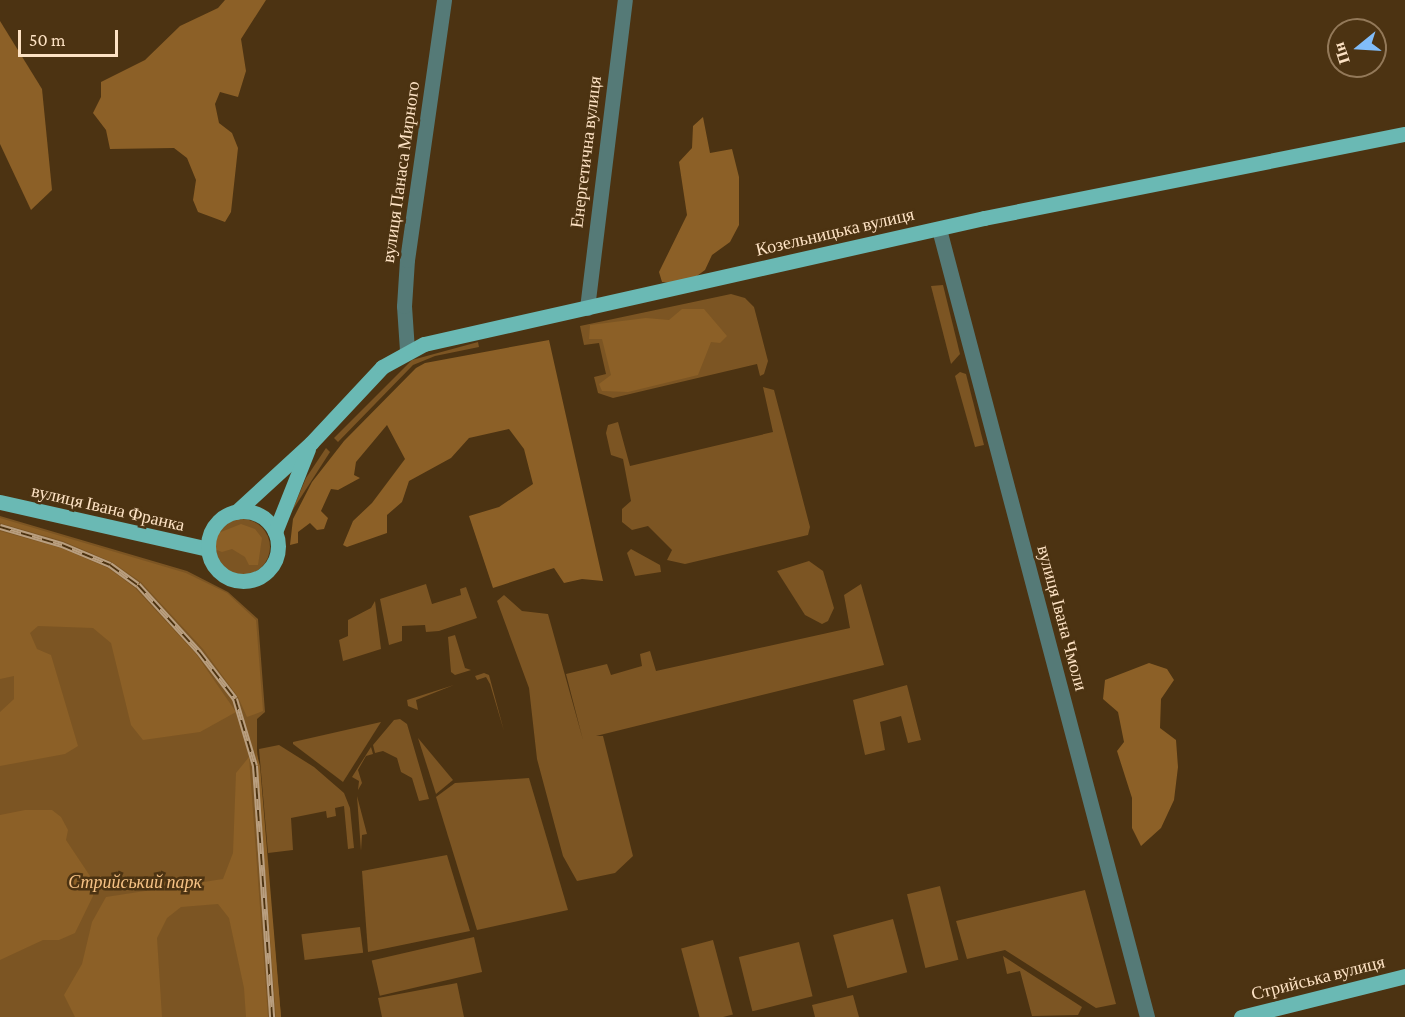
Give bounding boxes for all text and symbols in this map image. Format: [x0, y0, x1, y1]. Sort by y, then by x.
scale bar [21, 18, 122, 56]
north arrow [1327, 18, 1387, 78]
text: 50 m [29, 30, 66, 50]
text: Пн [1330, 40, 1353, 66]
street label: Енергетична вулиця [566, 75, 606, 229]
street label: вулиця Панаса Мирного [378, 80, 424, 264]
street label: Козельницька вулиця [754, 203, 916, 261]
street label: вулиця Івана Франка [29, 480, 187, 536]
street label: вулиця Івана Чмоли [1032, 543, 1092, 693]
park label: Стрийський парк [68, 871, 202, 893]
street label: Стрийська вулиця [1249, 951, 1387, 1005]

